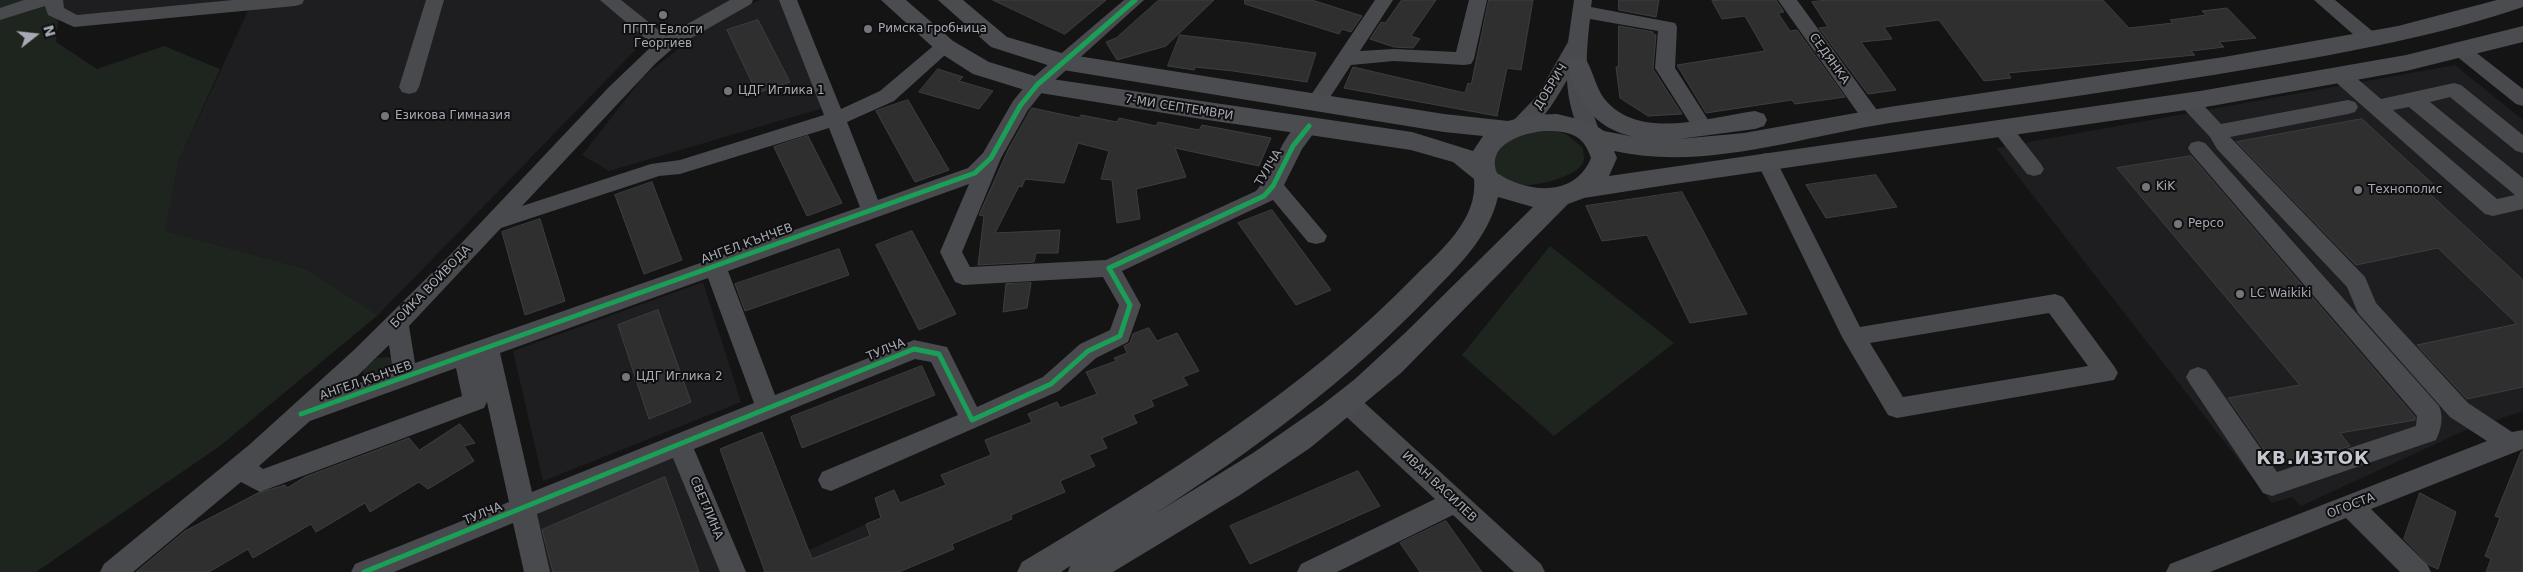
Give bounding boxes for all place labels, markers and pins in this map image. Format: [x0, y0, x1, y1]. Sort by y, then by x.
marker: ПГПТ Евлоги Георгиев [657, 9, 669, 21]
place label: Римска гробница [878, 22, 987, 36]
place label: ПГПТ Евлоги Георгиев [623, 23, 703, 51]
marker: Римска гробница [862, 23, 874, 35]
place label: ЦДГ Иглика 1 [738, 84, 825, 98]
marker: ЦДГ Иглика 1 [722, 85, 734, 97]
place label: Езикова Гимназия [395, 109, 510, 123]
marker: Езикова Гимназия [379, 110, 391, 122]
place label: KiK [2156, 180, 2175, 194]
marker: KiK [2140, 181, 2152, 193]
place label: Технополис [2368, 183, 2442, 197]
marker: Технополис [2352, 184, 2364, 196]
place label: Pepco [2188, 217, 2224, 231]
marker: Pepco [2172, 218, 2184, 230]
place label: LC Waikiki [2250, 287, 2311, 301]
marker: LC Waikiki [2234, 288, 2246, 300]
place label: ЦДГ Иглика 2 [636, 370, 723, 384]
marker: ЦДГ Иглика 2 [620, 371, 632, 383]

